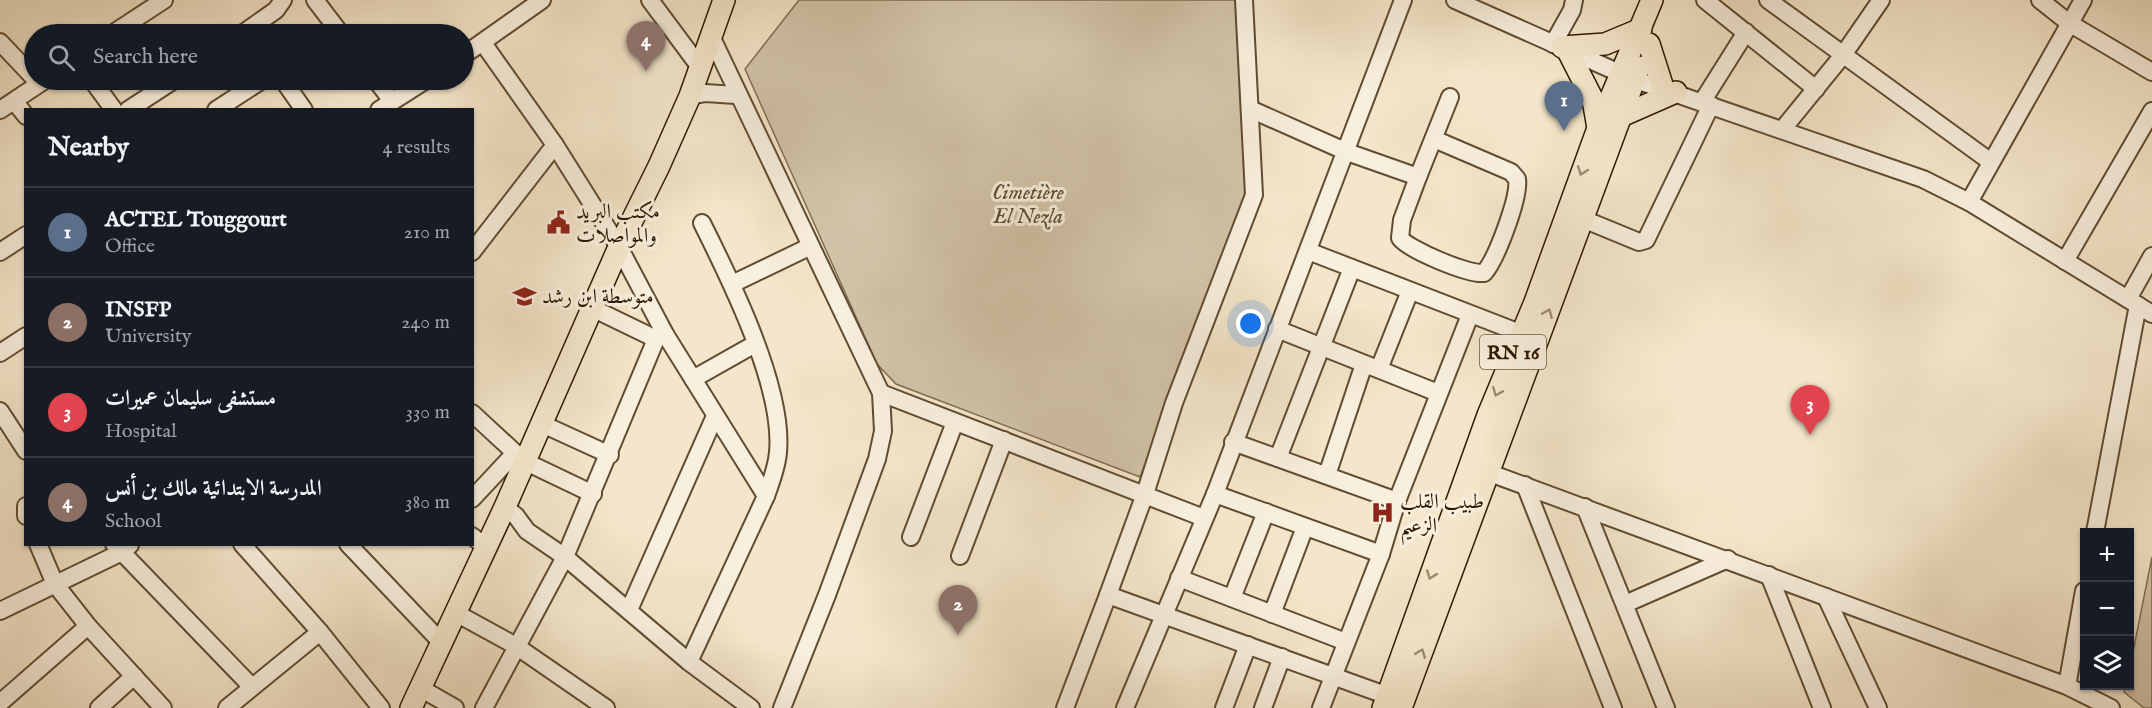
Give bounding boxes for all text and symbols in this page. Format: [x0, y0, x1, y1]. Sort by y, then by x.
pin: 4 [626, 22, 666, 71]
search box [24, 24, 474, 90]
icon: search [45, 41, 78, 74]
text: Search here [93, 43, 198, 71]
pin: 1 [1544, 82, 1584, 131]
text: Nearby [48, 131, 129, 164]
text: 4 results [383, 135, 450, 160]
one-way arrow [1577, 165, 1590, 176]
park label: Cimetière El Nezla [992, 180, 1064, 231]
place label: مكتب البريد والمواصلات [576, 199, 660, 250]
text: ACTEL Touggourt [105, 206, 287, 234]
public building icon: مكتب البريد والمواصلات [545, 210, 571, 236]
text: 1 [64, 220, 71, 245]
text: 210 m [404, 220, 450, 245]
text: Office [105, 234, 155, 259]
school or university icon: متوسطة ابن رشد [511, 283, 537, 309]
place label: متوسطة ابن رشد [542, 284, 654, 311]
text: INSFP [105, 296, 171, 324]
one-way arrow [1541, 308, 1553, 319]
your location [1236, 309, 1265, 338]
text: 2 [63, 310, 72, 335]
text: 240 m [401, 310, 450, 335]
text: University [105, 324, 192, 349]
road number: RN 16 [1480, 335, 1546, 369]
text: مستشفى سليمان عميرات [105, 385, 276, 413]
one-way arrow [1492, 386, 1504, 397]
pin: 3 [1790, 386, 1830, 435]
text: 3 [64, 400, 71, 425]
text: 330 m [405, 400, 450, 425]
text: Hospital [105, 419, 177, 444]
text: المدرسة الابتدائية مالك بن أنس [105, 475, 322, 503]
place label: طبيب القلب الزعيم [1400, 489, 1484, 546]
text: 4 [63, 490, 72, 515]
text: 380 m [405, 490, 450, 515]
hospital icon: طبيب القلب الزعيم [1369, 500, 1395, 526]
text: School [105, 509, 161, 534]
map controls [2080, 528, 2134, 690]
button: + [2080, 528, 2134, 582]
one-way arrow [1426, 569, 1439, 580]
button: − [2080, 582, 2134, 636]
pin: 2 [938, 586, 978, 635]
button: layers [2080, 636, 2134, 690]
one-way arrow [1414, 648, 1427, 659]

